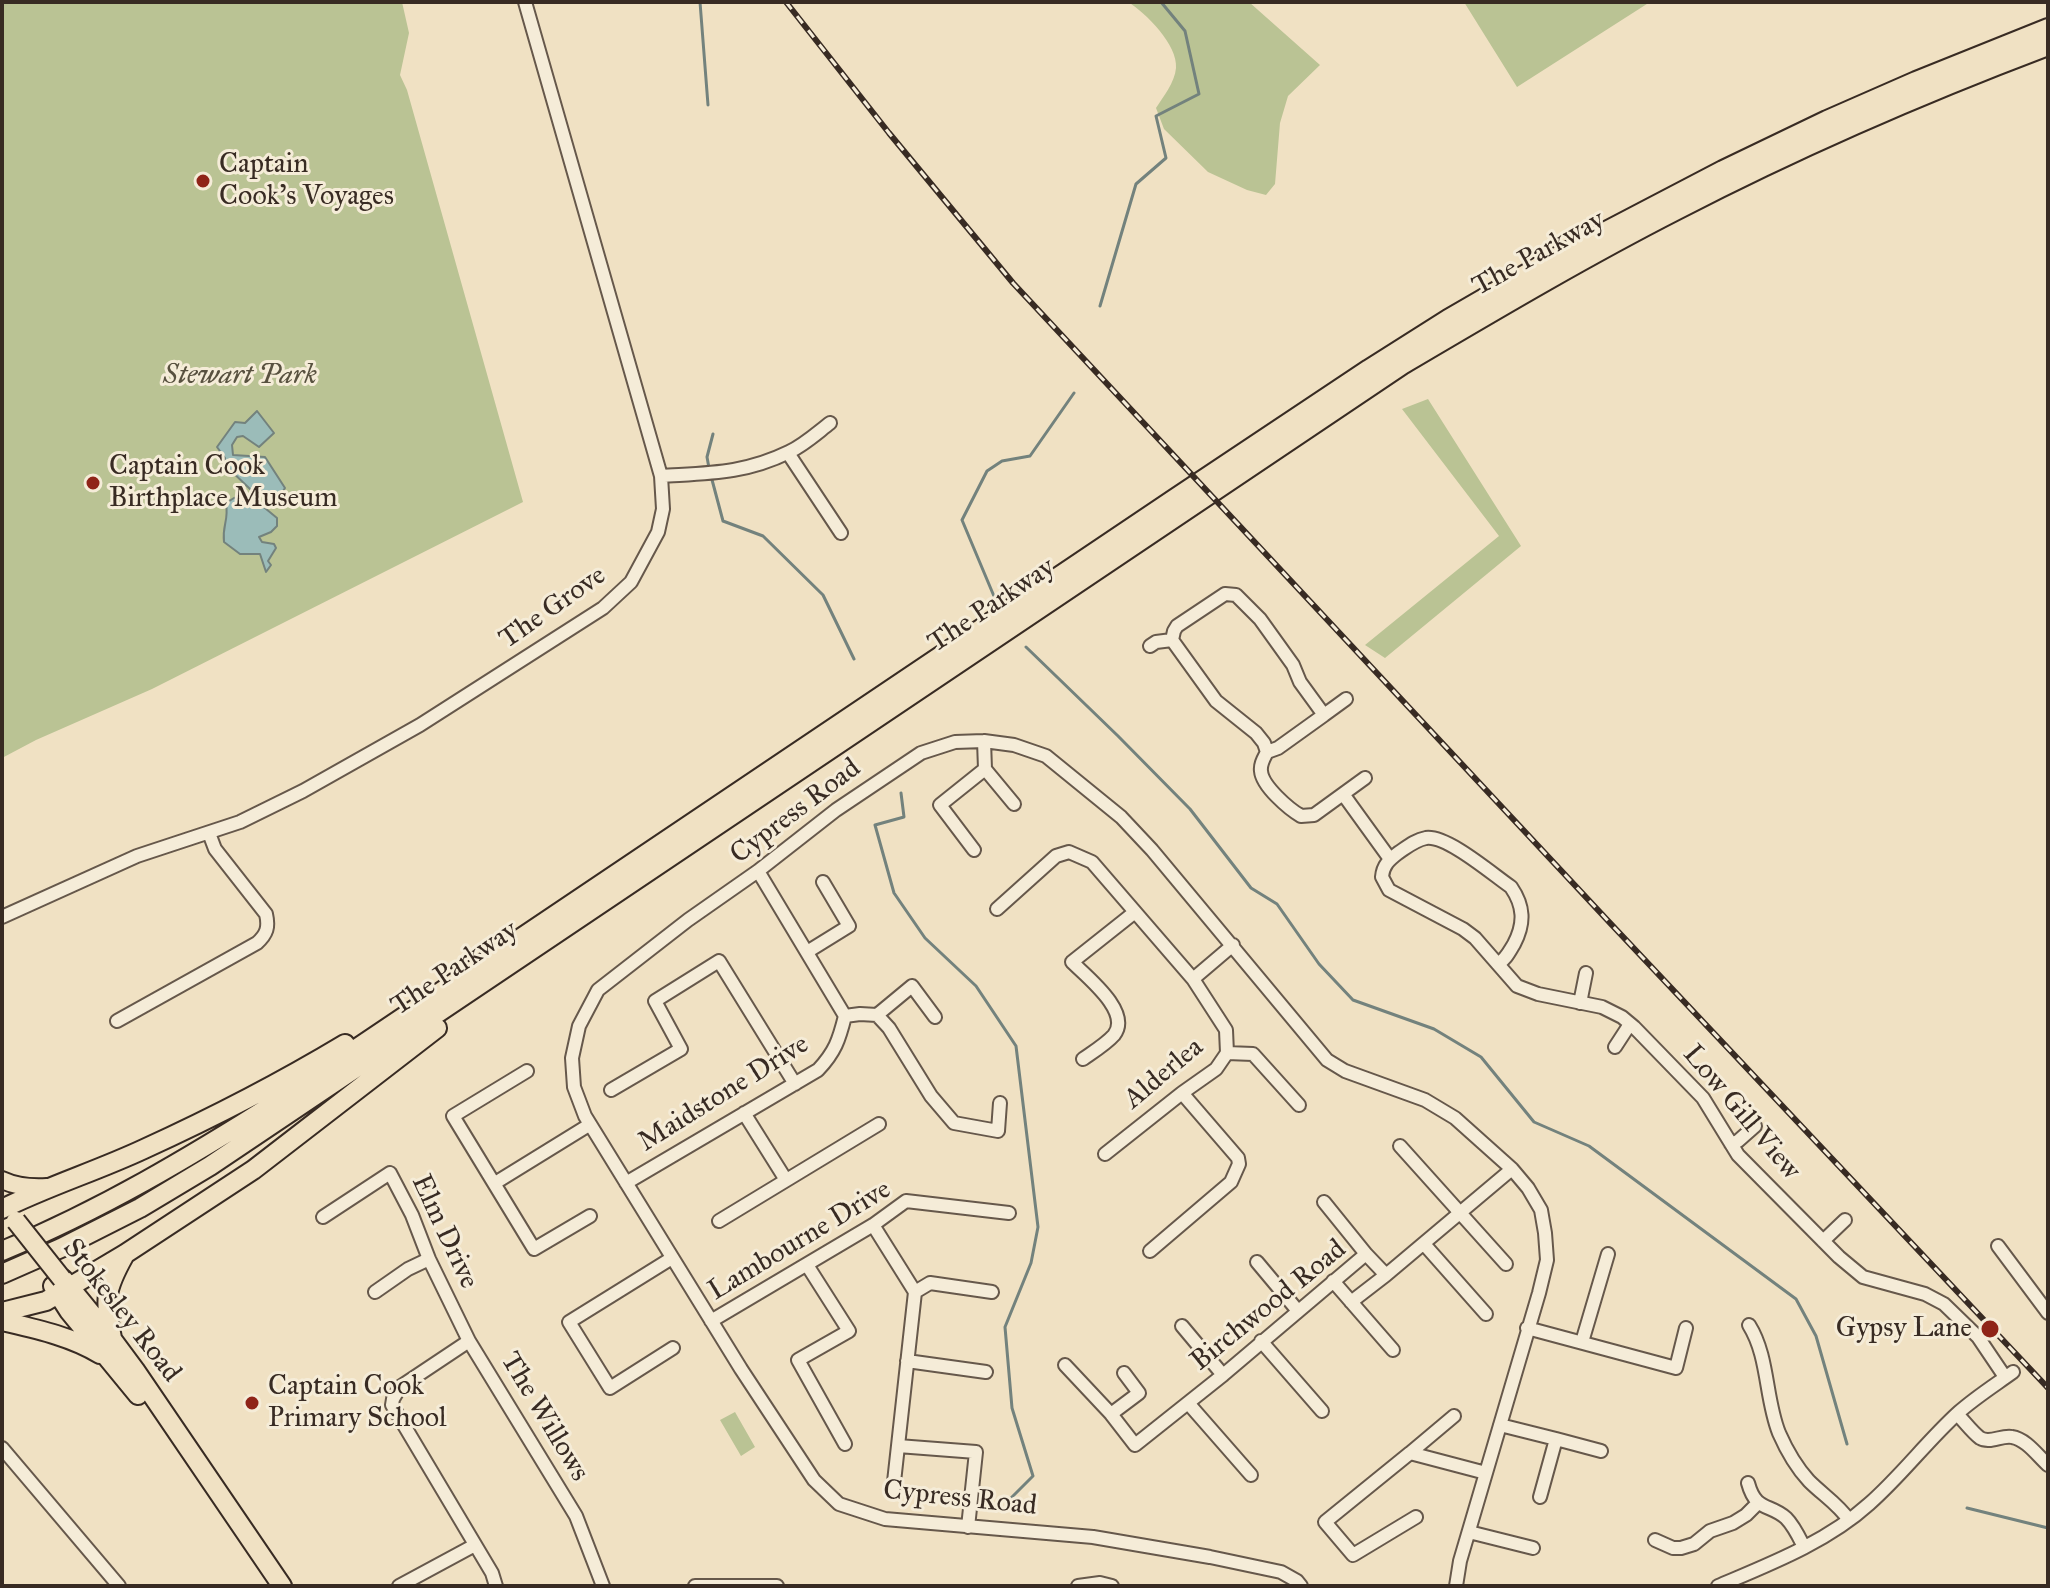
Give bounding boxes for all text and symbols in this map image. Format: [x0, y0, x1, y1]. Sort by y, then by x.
place label: Captain Cook's Voyages [219, 148, 394, 214]
marker: Captain Cook's Voyages [194, 172, 212, 190]
street label: The Parkway [1467, 204, 1611, 304]
park label: Stewart Park [163, 359, 317, 393]
place label: Captain Cook Birthplace Museum [109, 450, 338, 516]
marker: Captain Cook Birthplace Museum [84, 474, 102, 492]
street label: The Parkway [922, 551, 1062, 661]
street label: The Grove [493, 559, 613, 657]
street label: Cypress Road [724, 752, 868, 872]
street label: The Parkway [385, 914, 525, 1024]
street label: Maidstone Drive [633, 1028, 815, 1160]
street label: Alderlea [1117, 1031, 1211, 1117]
street label: Low Gill View [1675, 1039, 1807, 1187]
street label: Elm Drive [403, 1170, 485, 1294]
street label: Lambourne Drive [703, 1173, 897, 1309]
street label: Stokesley Road [55, 1233, 187, 1389]
street label: Birchwood Road [1185, 1233, 1353, 1379]
place label: Gypsy Lane [1836, 1312, 1972, 1346]
marker: Gypsy Lane [1979, 1318, 2001, 1340]
street label: The Willows [492, 1346, 596, 1488]
place label: Captain Cook Primary School [268, 1370, 447, 1436]
marker: Captain Cook Primary School [243, 1394, 261, 1412]
street label: Cypress Road [882, 1474, 1038, 1524]

